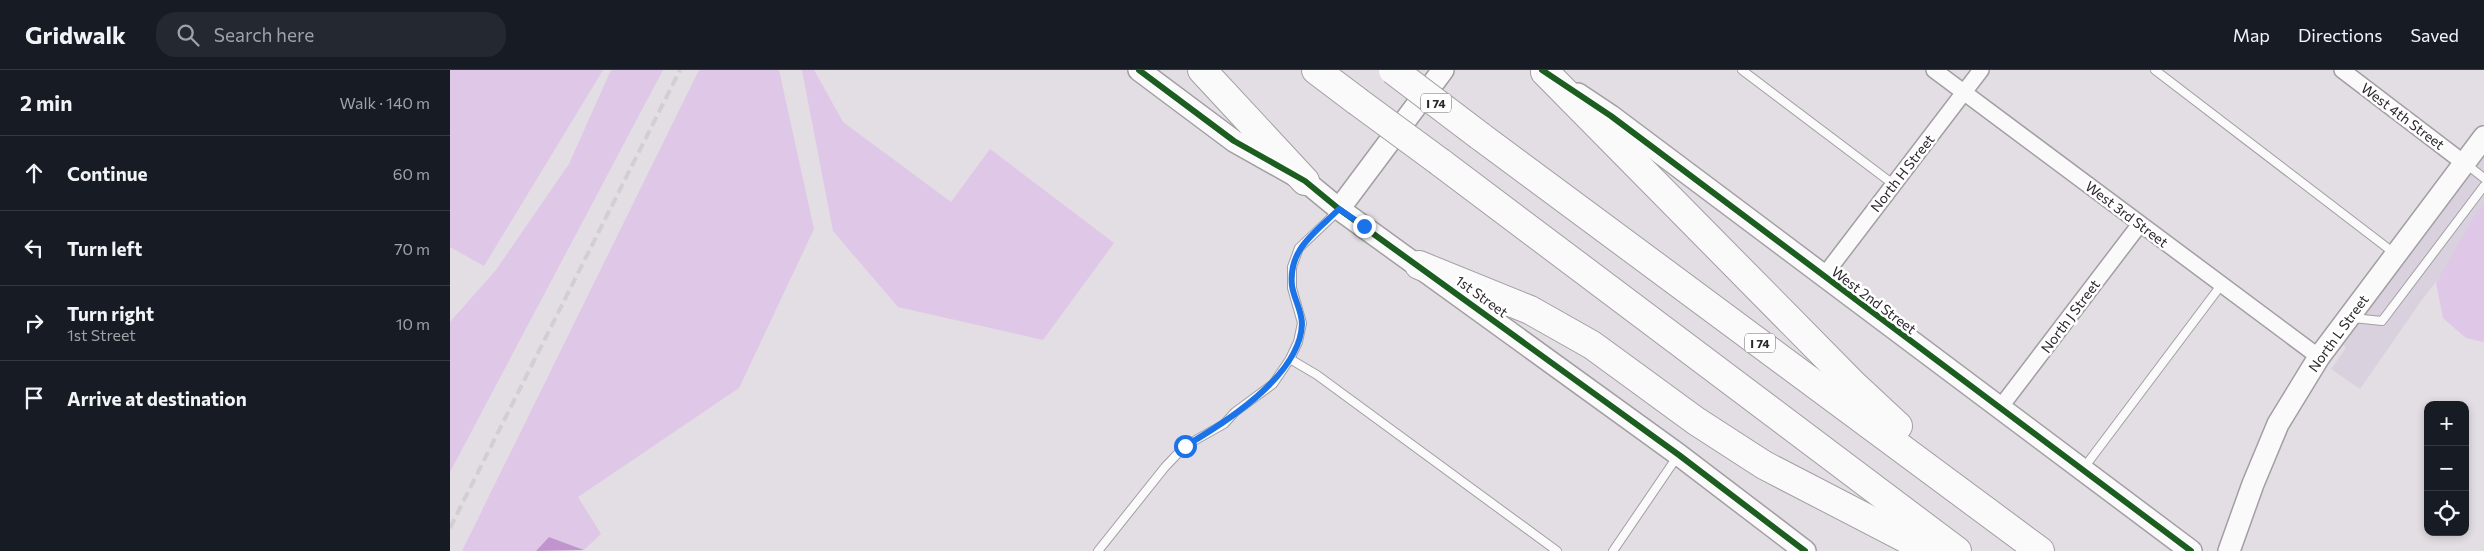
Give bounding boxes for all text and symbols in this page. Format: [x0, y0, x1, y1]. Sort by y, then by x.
search box [156, 12, 506, 57]
text: Gridwalk [25, 20, 126, 49]
icon: search [174, 21, 202, 49]
text: Search here [214, 23, 314, 46]
text: Map [2233, 24, 2270, 46]
text: Directions [2298, 24, 2382, 46]
text: Saved [2410, 24, 2459, 46]
street label: West 4th Street [2358, 79, 2448, 153]
text: 2 min [20, 90, 72, 115]
text: Walk · 140 m [340, 93, 430, 112]
road number: I 74 [1421, 93, 1451, 112]
street label: North H Street [1866, 131, 1938, 215]
icon: ahead [20, 159, 48, 187]
text: Continue [67, 162, 147, 185]
text: 60 m [393, 164, 430, 183]
street label: West 3rd Street [2082, 177, 2172, 251]
route end [1353, 215, 1376, 238]
icon: left [20, 234, 48, 262]
text: Turn left [67, 237, 142, 260]
text: 70 m [394, 239, 430, 258]
street label: West 2nd Street [1828, 263, 1920, 338]
street label: 1st Street [1453, 271, 1512, 321]
street label: North J Street [2037, 276, 2103, 356]
street label: North L Street [2304, 291, 2372, 375]
text: Turn right [67, 302, 154, 325]
icon: right [20, 309, 48, 337]
text: 10 m [396, 314, 430, 333]
text: 1st Street [67, 325, 136, 344]
road number: I 74 [1745, 334, 1775, 352]
icon: arrive [20, 384, 48, 412]
text: Arrive at destination [67, 387, 247, 410]
map controls [2424, 401, 2469, 536]
button: + [2424, 401, 2469, 446]
route start [1174, 435, 1197, 458]
button: − [2424, 446, 2469, 491]
button: locate [2424, 491, 2469, 536]

